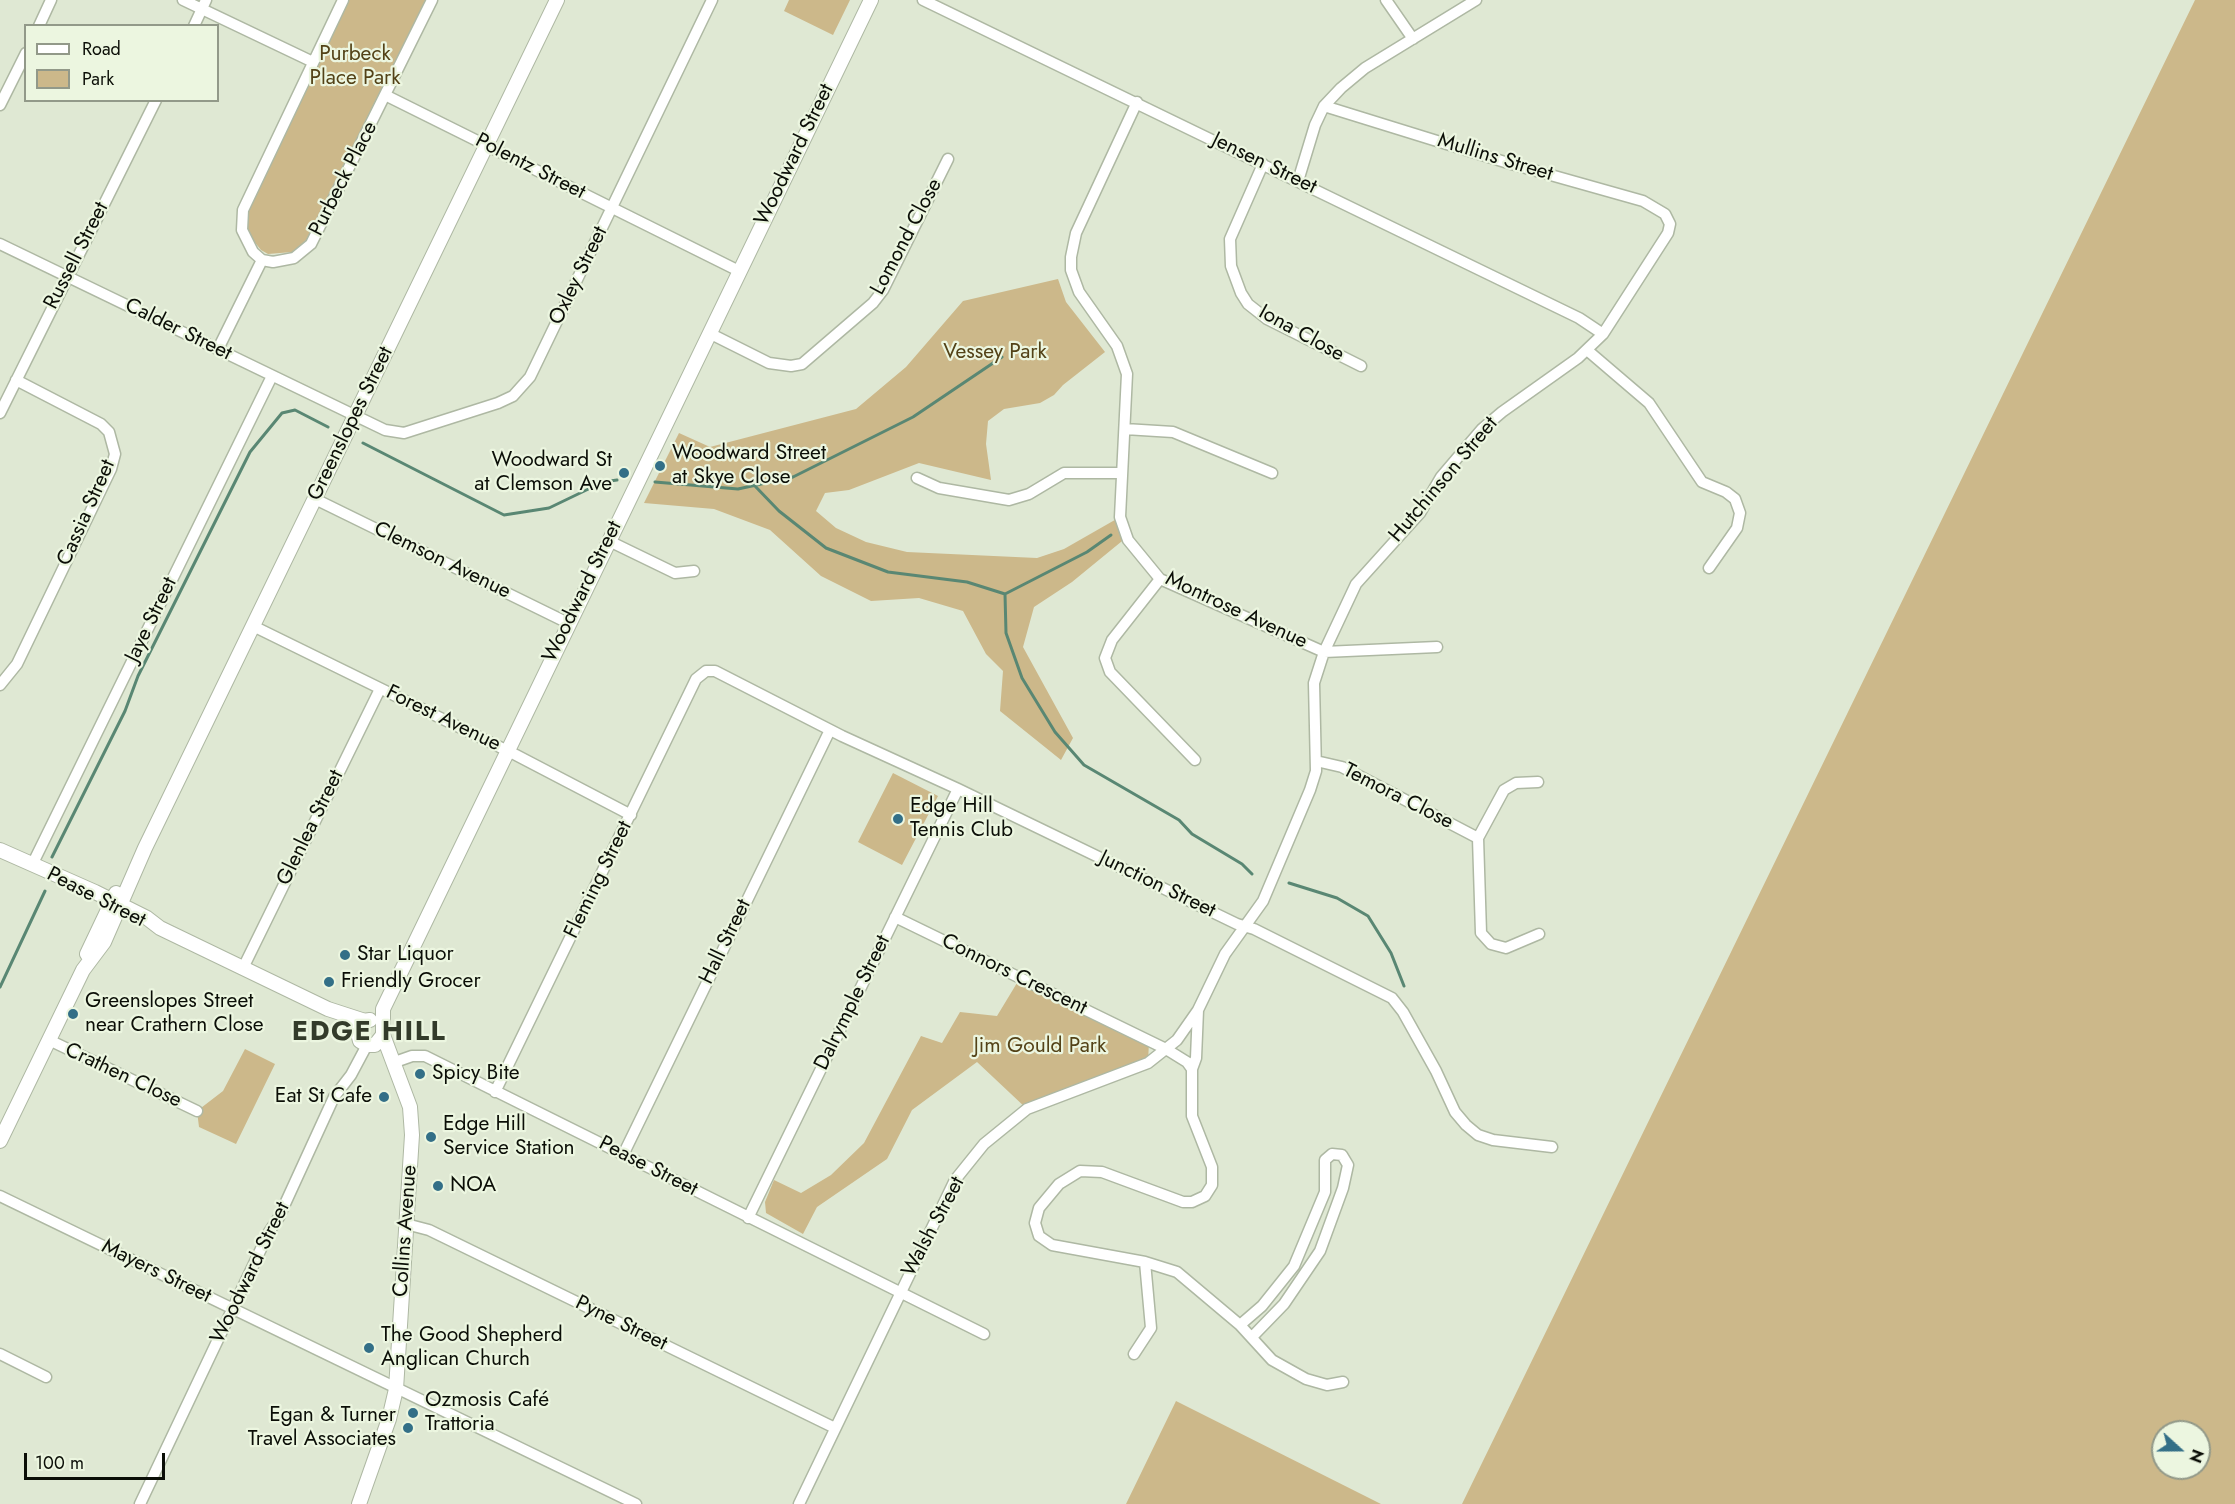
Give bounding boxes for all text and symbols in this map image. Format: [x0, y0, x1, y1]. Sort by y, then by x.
legend [24, 24, 219, 102]
text: Road [82, 36, 121, 62]
park label: Purbeck Place Park [309, 42, 401, 92]
text: Park [82, 66, 114, 92]
street label: Woodward Street [750, 80, 840, 230]
street label: Purbeck Place [304, 118, 384, 240]
street label: Jensen Street [1207, 128, 1321, 200]
street label: Polentz Street [471, 129, 589, 205]
street label: Mullins Street [1434, 129, 1556, 187]
street label: Lomond Close [866, 175, 948, 299]
street label: Russell Street [39, 198, 115, 314]
street label: Oxley Street [544, 223, 614, 329]
street label: Calder Street [120, 293, 236, 367]
street label: Iona Close [1254, 300, 1348, 368]
park label: Vessey Park [943, 340, 1047, 366]
street label: Greenslopes Street [303, 343, 399, 505]
street label: Hutchinson Street [1384, 412, 1504, 548]
place label: Woodward Street at Skye Close [672, 441, 826, 491]
place label: Woodward St at Clemson Ave [474, 448, 612, 498]
street label: Cassia Street [52, 456, 122, 570]
marker: Woodward Street at Skye Close [653, 459, 667, 473]
marker: Woodward St at Clemson Ave [617, 466, 631, 480]
street label: Clemson Avenue [369, 517, 515, 605]
street label: Woodward Street [538, 517, 628, 667]
street label: Montrose Avenue [1161, 567, 1311, 655]
street label: Jaye Street [121, 573, 183, 667]
street label: Forest Avenue [382, 680, 504, 758]
street label: Temora Close [1339, 759, 1457, 835]
street label: Glenlea Street [272, 766, 350, 890]
place label: Edge Hill Tennis Club [910, 794, 1013, 844]
marker: Edge Hill Tennis Club [891, 812, 905, 826]
street label: Fleming Street [560, 817, 638, 943]
street label: Junction Street [1095, 846, 1219, 924]
street label: Pease Street [42, 862, 150, 934]
street label: Hall Street [695, 895, 757, 989]
street label: Connors Crescent [937, 929, 1091, 1021]
street label: Dalrymple Street [810, 932, 896, 1074]
place label: Star Liquor [357, 942, 454, 968]
marker: Star Liquor [338, 948, 352, 962]
place label: Friendly Grocer [341, 969, 481, 995]
marker: Friendly Grocer [322, 975, 336, 989]
place label: Greenslopes Street near Crathern Close [85, 989, 263, 1039]
marker: Greenslopes Street near Crathern Close [66, 1007, 80, 1021]
district label: EDGE HILL [292, 1017, 446, 1049]
park label: Jim Gould Park [974, 1034, 1106, 1060]
street label: Crathen Close [61, 1038, 185, 1114]
place label: Spicy Bite [432, 1061, 520, 1087]
marker: Spicy Bite [413, 1067, 427, 1081]
place label: Eat St Cafe [275, 1084, 372, 1110]
marker: Eat St Cafe [377, 1090, 391, 1104]
place label: Edge Hill Service Station [443, 1112, 575, 1162]
marker: Edge Hill Service Station [424, 1130, 438, 1144]
street label: Pease Street [594, 1131, 702, 1203]
street label: Collins Avenue [389, 1164, 423, 1298]
place label: NOA [450, 1173, 496, 1199]
street label: Walsh Street [897, 1173, 971, 1281]
marker: NOA [431, 1179, 445, 1193]
street label: Woodward Street [206, 1198, 296, 1348]
street label: Mayers Street [97, 1235, 215, 1309]
street label: Pyne Street [571, 1291, 671, 1357]
place label: The Good Shepherd Anglican Church [381, 1323, 563, 1373]
marker: The Good Shepherd Anglican Church [362, 1341, 376, 1355]
place label: Ozmosis Café Trattoria [425, 1388, 549, 1438]
place label: Egan & Turner Travel Associates [248, 1403, 396, 1453]
marker: Ozmosis Café Trattoria [406, 1406, 420, 1420]
north arrow [2151, 1420, 2211, 1480]
marker: Egan & Turner Travel Associates [401, 1421, 415, 1435]
scale bar [27, 1441, 168, 1479]
text: N [2183, 1446, 2209, 1466]
text: 100 m [35, 1450, 84, 1476]

